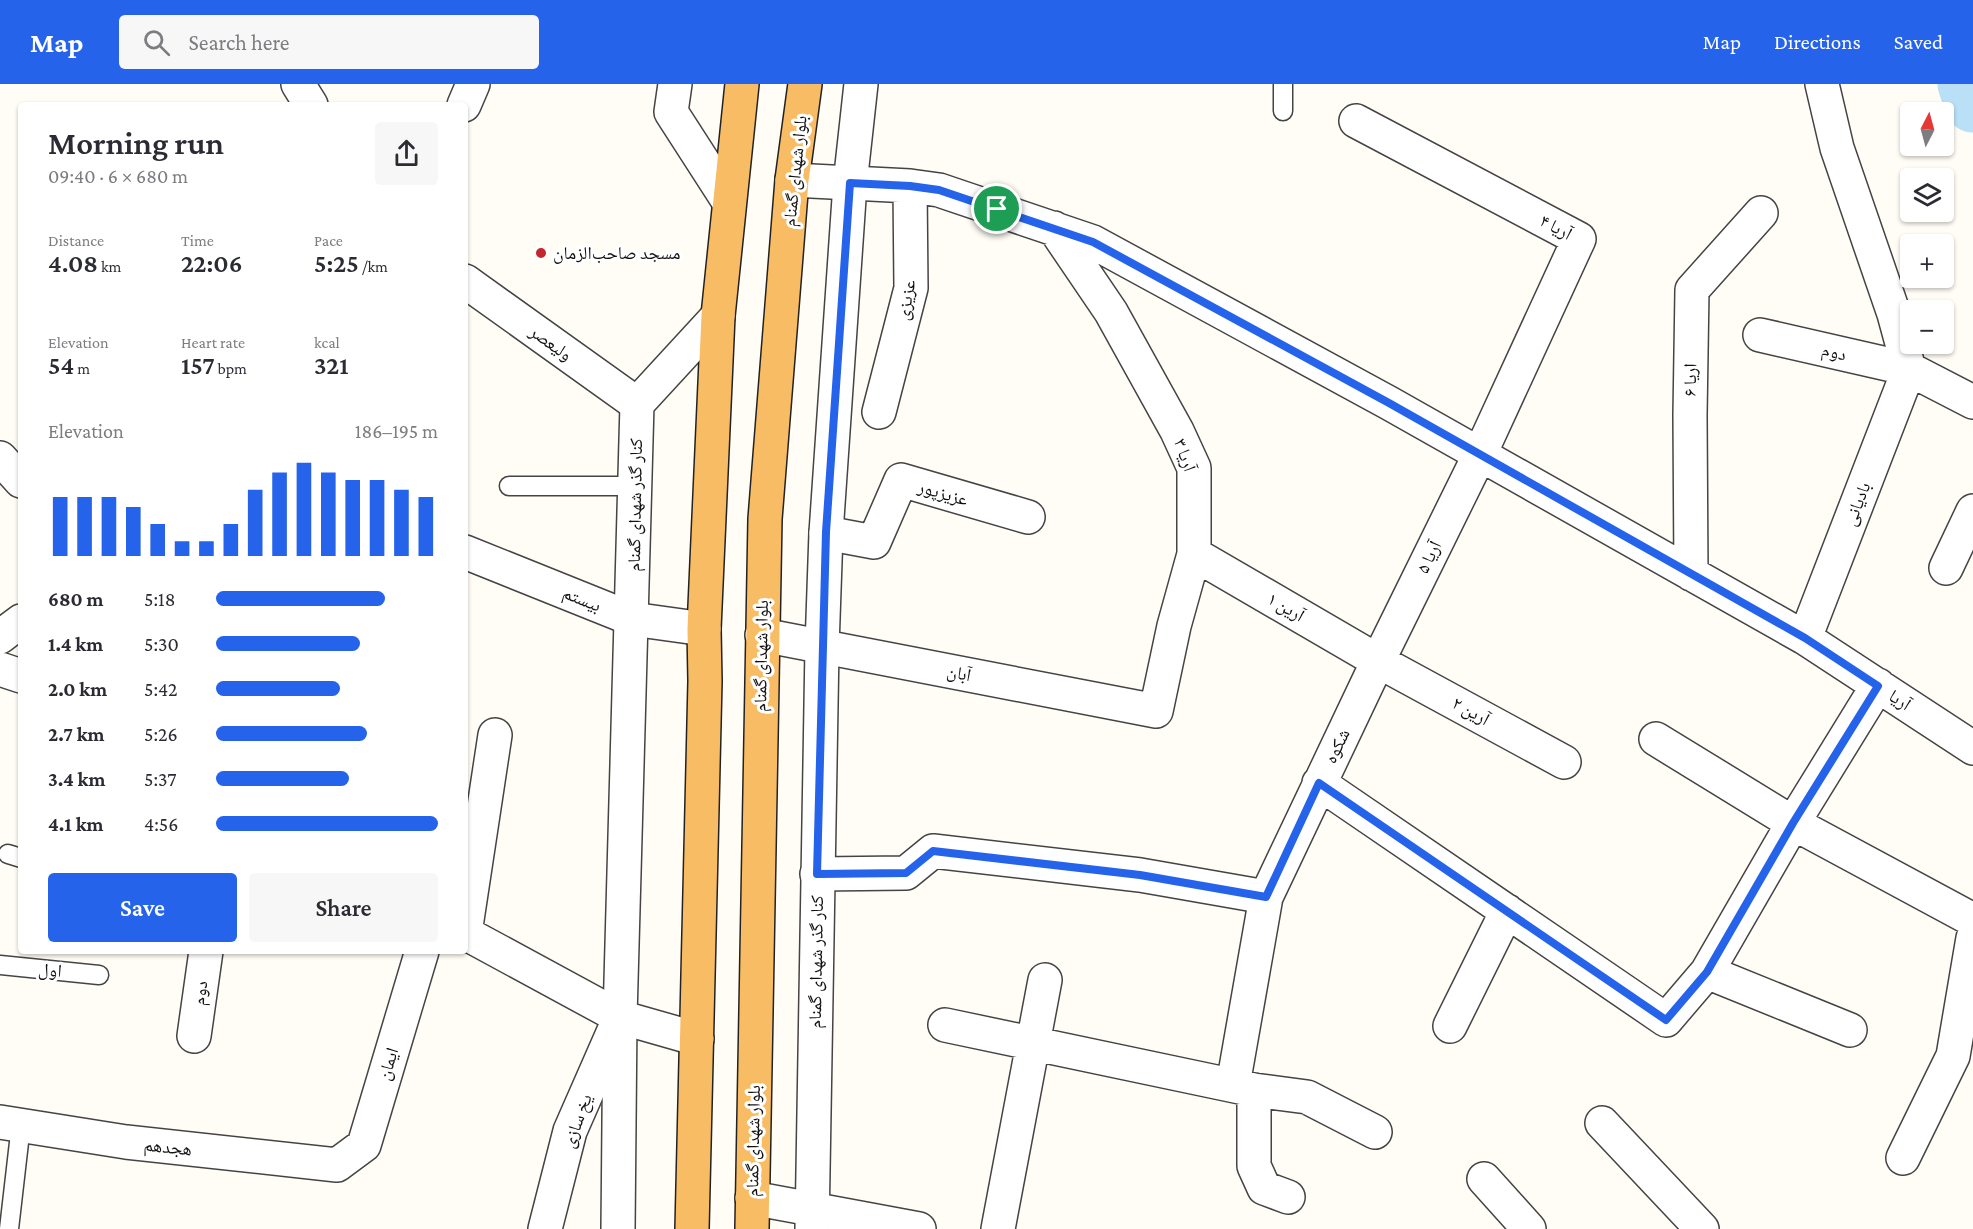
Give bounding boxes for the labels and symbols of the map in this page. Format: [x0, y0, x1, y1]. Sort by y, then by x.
north arrow [1900, 102, 1954, 156]
street label: بلوار شهدای گمنام [779, 114, 813, 228]
pin [971, 183, 1022, 234]
street label: آریا ۴ [1536, 210, 1576, 244]
place label: مسجد صاحب‌الزمان [553, 243, 681, 264]
marker: مسجد صاحب‌الزمان [534, 246, 548, 260]
street label: عزیزی [893, 278, 920, 322]
street label: ولیعصر [525, 320, 576, 365]
street label: دوم [1819, 339, 1848, 366]
street label: اریا ۶ [1680, 363, 1701, 397]
street label: آریا ۳ [1170, 436, 1200, 475]
street label: کنار گذر شهدای گمنام [624, 438, 648, 572]
street label: عزیزپور [914, 476, 970, 511]
street label: بادیانی [1840, 479, 1875, 529]
street label: آریا ۵ [1413, 537, 1446, 577]
street label: بیستم [559, 582, 604, 618]
street label: آرین ۱ [1263, 588, 1308, 627]
street label: بلوار شهدای گمنام [750, 600, 774, 712]
street label: آبان [945, 661, 973, 686]
street label: آریا [1885, 686, 1915, 715]
street label: آرین ۲ [1448, 693, 1493, 730]
street label: شکوه [1320, 725, 1354, 767]
street label: کنار گذر شهدای گمنام [805, 895, 829, 1029]
street label: اول [37, 959, 63, 982]
street label: دوم [188, 979, 214, 1007]
street label: ایمان [374, 1045, 403, 1083]
street label: بلوار شهدای گمنام [742, 1085, 766, 1197]
street label: یخ سازی [558, 1091, 598, 1151]
street label: هجدهم [143, 1135, 193, 1161]

